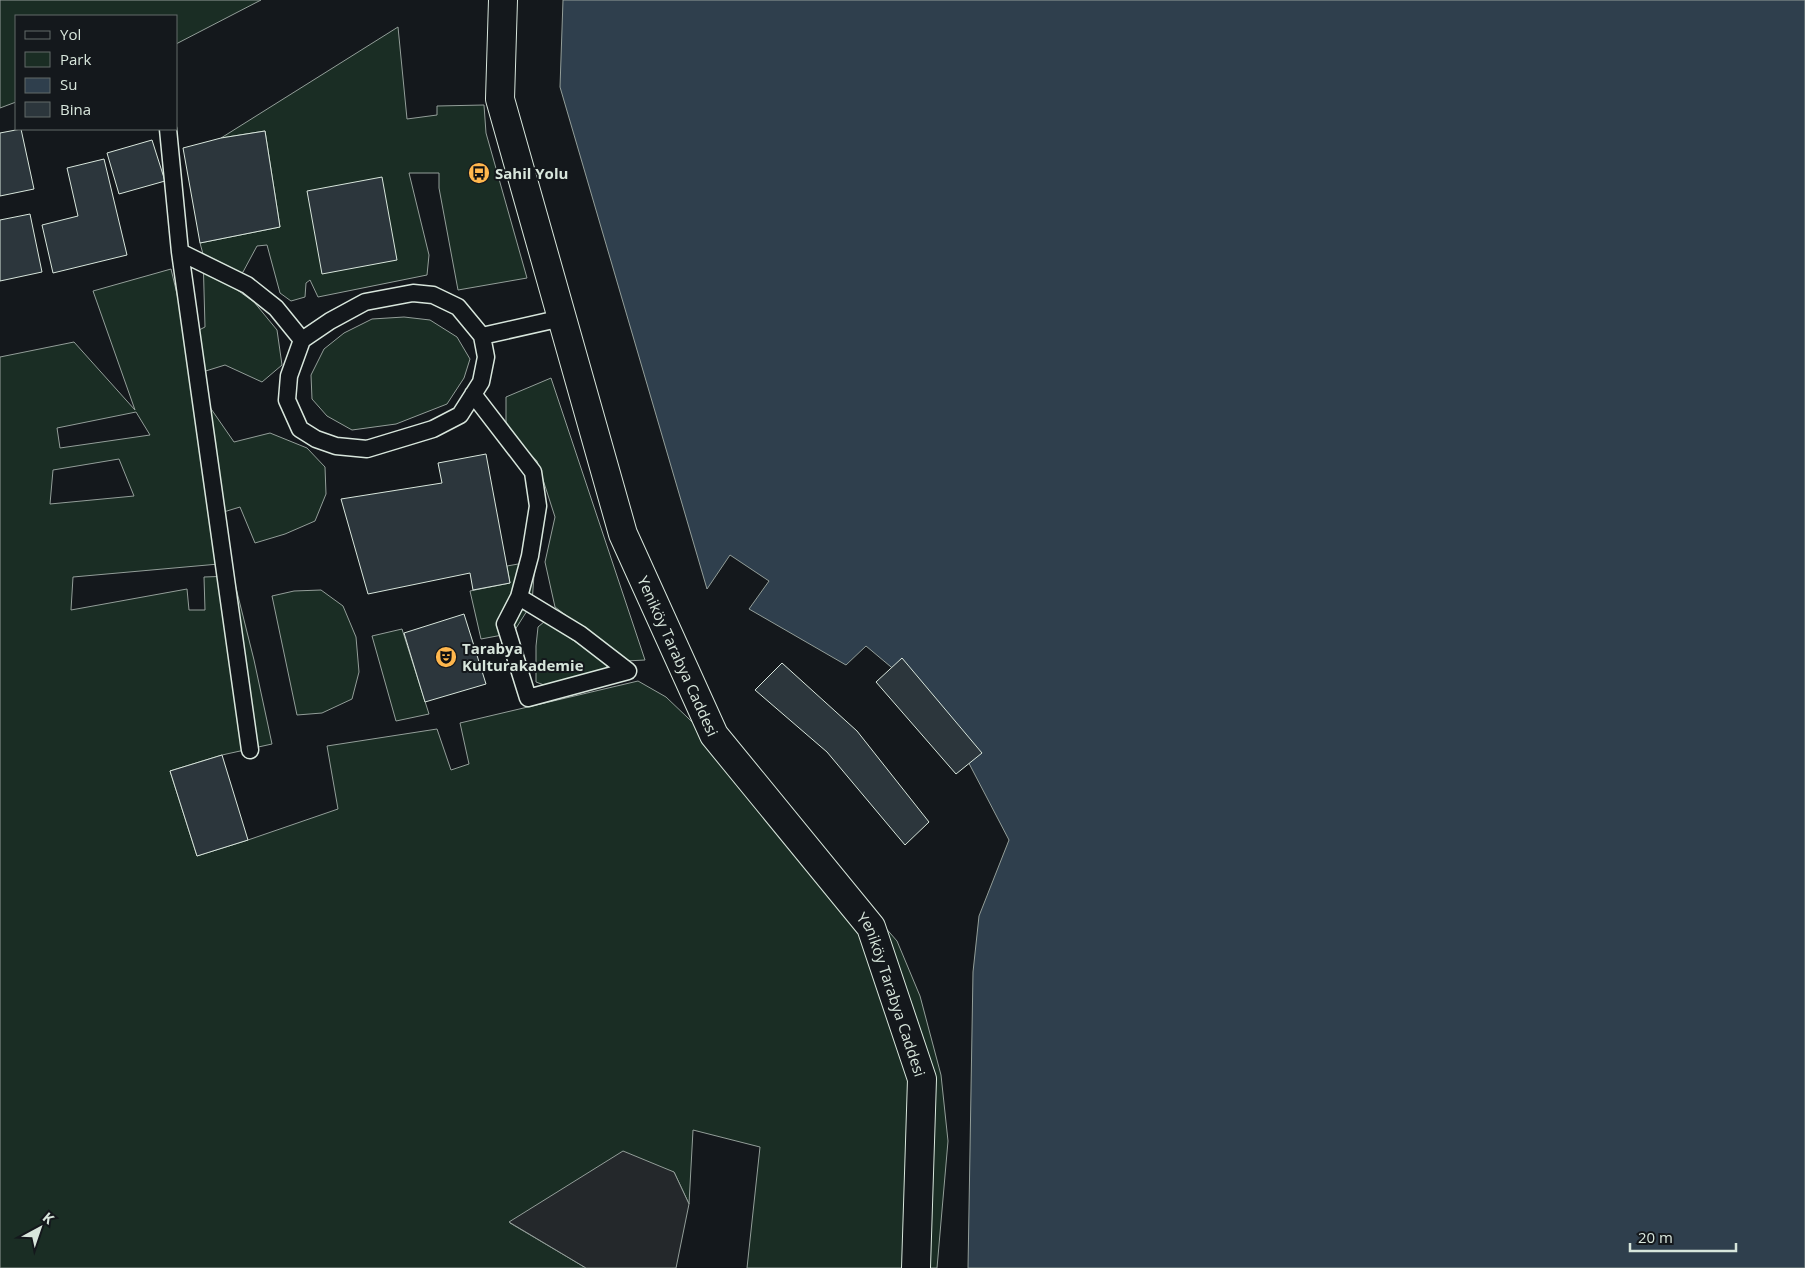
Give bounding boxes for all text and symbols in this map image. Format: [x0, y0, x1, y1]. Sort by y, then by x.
legend [15, 15, 178, 130]
text: Yol [60, 24, 81, 44]
text: Park [60, 49, 91, 69]
text: Su [60, 74, 77, 94]
text: Bina [60, 99, 91, 119]
bus stop icon: Sahil Yolu [467, 161, 491, 185]
place label: Sahil Yolu [495, 163, 568, 183]
street label: Yeniköy Tarabya Caddesi [633, 573, 723, 739]
place label: Tarabya Kulturakademie [462, 638, 584, 675]
theatre icon: Tarabya Kulturakademie [434, 645, 458, 669]
street label: Yeniköy Tarabya Caddesi [853, 908, 930, 1079]
north arrow [15, 1203, 65, 1253]
text: K [39, 1207, 59, 1228]
scale bar [1630, 1220, 1736, 1252]
text: 20 m [1638, 1227, 1673, 1247]

